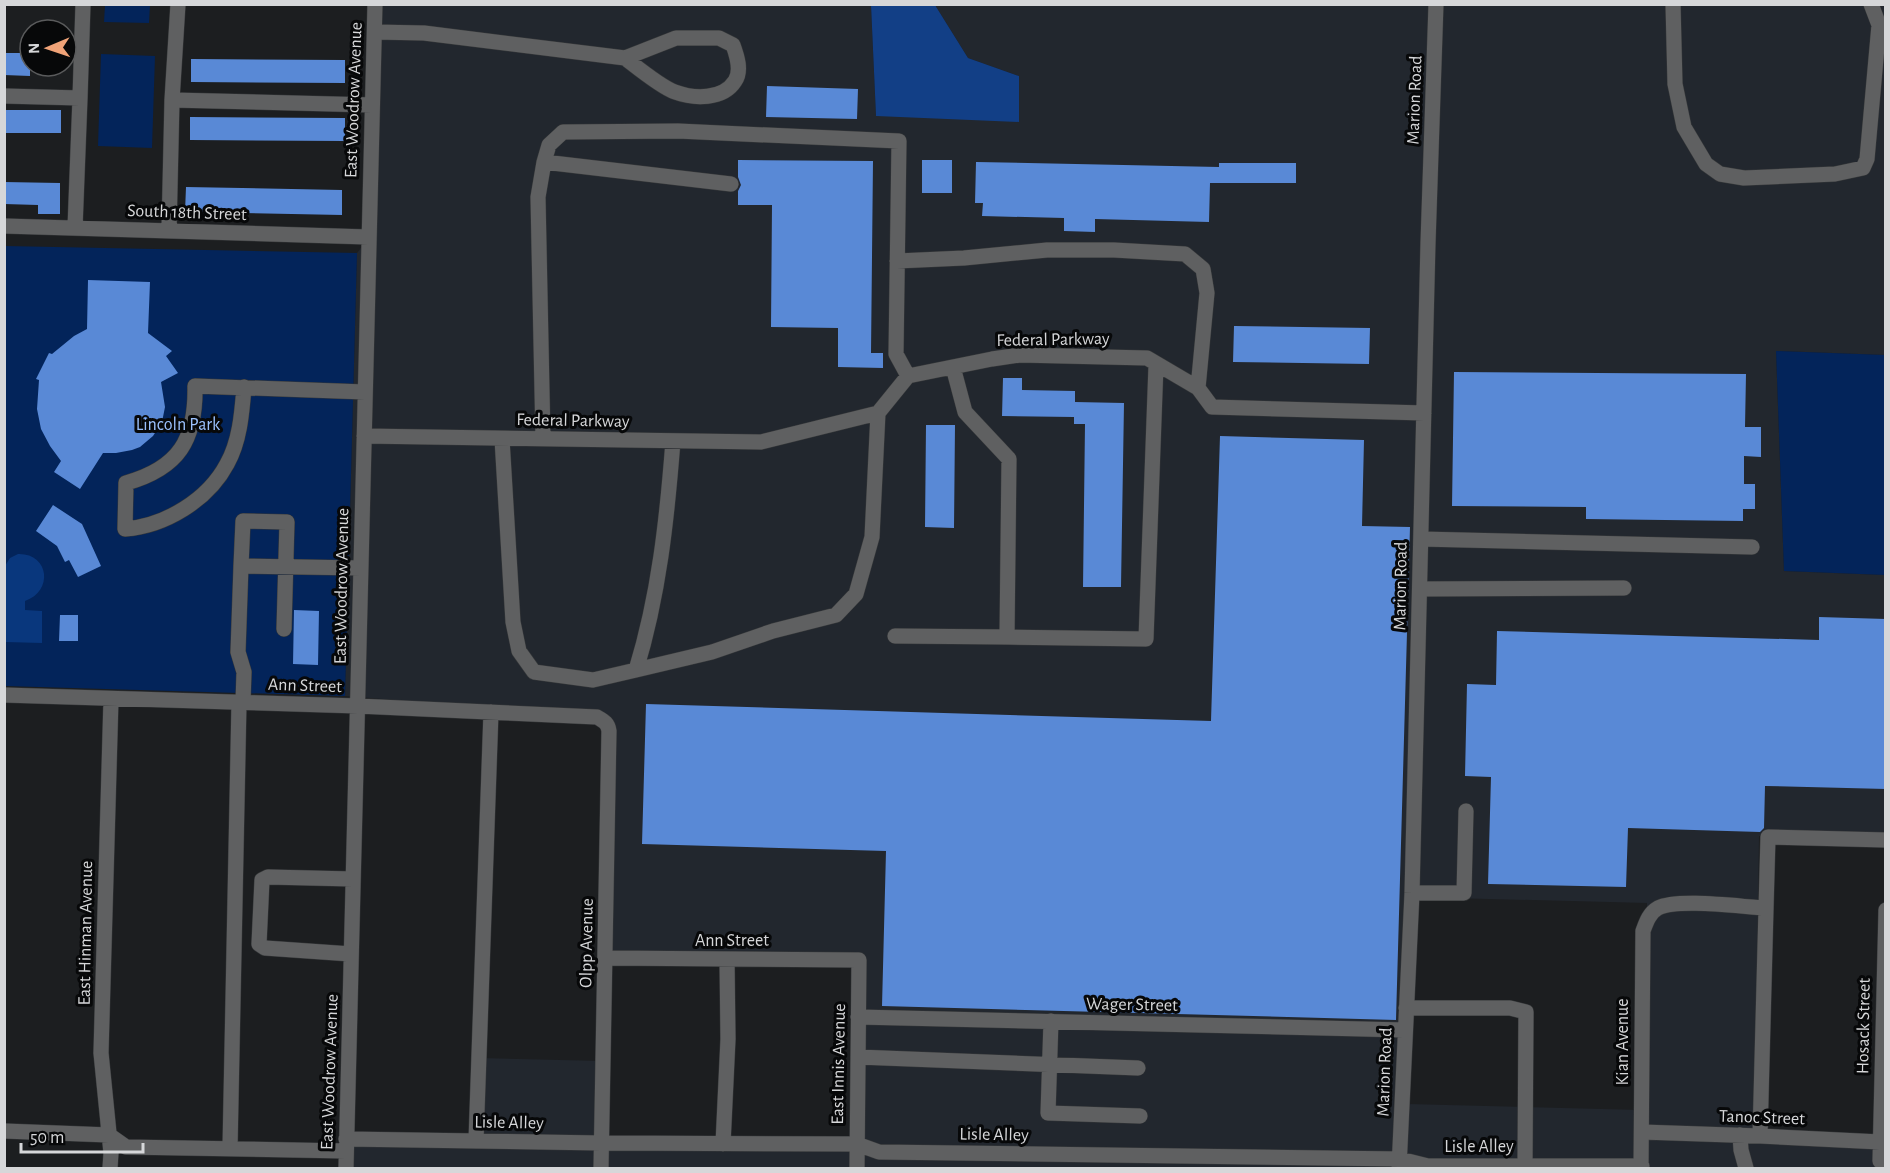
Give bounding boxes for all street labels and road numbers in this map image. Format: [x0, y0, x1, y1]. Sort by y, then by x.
street label: East Woodrow Avenue [342, 22, 366, 178]
street label: Marion Road [1404, 55, 1426, 145]
street label: South 18th Street [127, 202, 247, 224]
street label: Federal Parkway [996, 330, 1110, 350]
street label: Federal Parkway [516, 411, 630, 431]
street label: East Woodrow Avenue [332, 508, 352, 664]
street label: Marion Road [1391, 541, 1411, 631]
street label: Ann Street [268, 676, 342, 696]
street label: East Hinman Avenue [76, 860, 96, 1006]
street label: Olpp Avenue [577, 898, 597, 988]
street label: Ann Street [695, 932, 769, 950]
street label: Hosack Street [1854, 977, 1874, 1074]
street label: East Woodrow Avenue [318, 994, 342, 1150]
street label: Wager Street [1086, 995, 1178, 1015]
street label: Kian Avenue [1614, 998, 1632, 1086]
street label: East Innis Avenue [829, 1003, 849, 1125]
street label: Marion Road [1374, 1027, 1396, 1117]
street label: Tanoc Street [1719, 1108, 1806, 1129]
street label: Lisle Alley [474, 1113, 544, 1133]
street label: Lisle Alley [959, 1125, 1029, 1145]
street label: Lisle Alley [1444, 1138, 1514, 1156]

